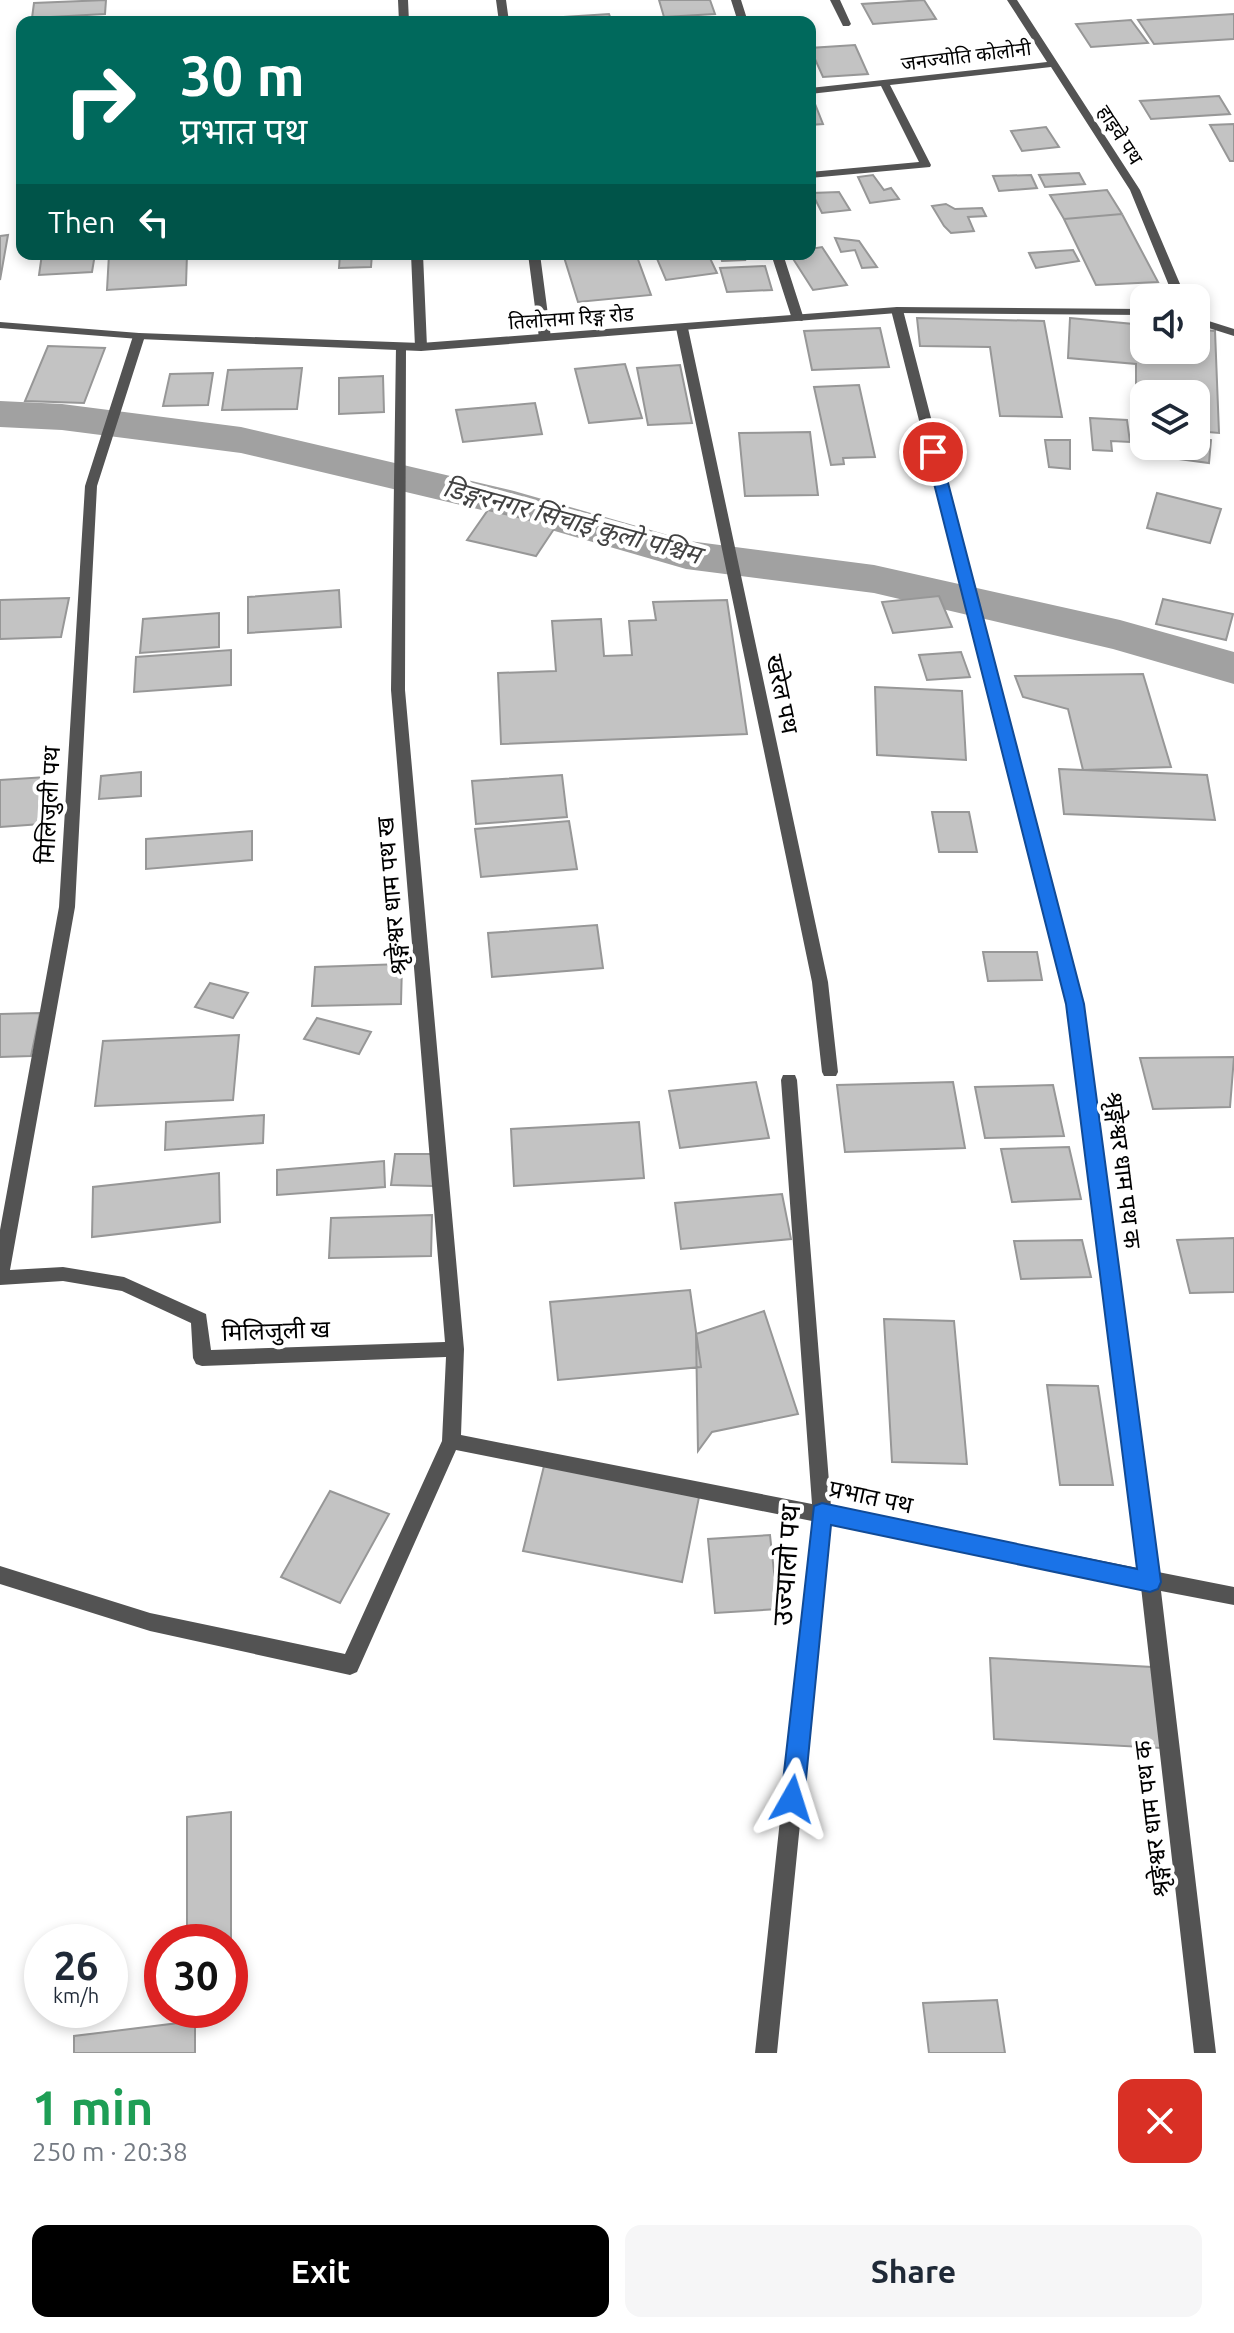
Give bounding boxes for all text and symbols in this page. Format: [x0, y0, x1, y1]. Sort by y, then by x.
street label: जनज्योति कोलोनी [900, 36, 1033, 75]
text: 30 m [180, 44, 305, 107]
icon: right [48, 48, 152, 152]
street label: हाइवे पथ [1093, 101, 1149, 169]
text: प्रभात पथ [180, 110, 307, 151]
icon: left [132, 200, 176, 244]
text: Then [48, 205, 116, 239]
map controls [1130, 284, 1210, 460]
button: sound [1130, 284, 1210, 364]
street label: तिलोत्तमा रिङ्ग रोड [508, 302, 635, 333]
button: layers [1130, 380, 1210, 460]
pin [899, 418, 967, 486]
icon: arrive [911, 430, 955, 474]
water label: डिङ्गरनगर सिंचाई कुलो पश्चिम [440, 472, 708, 572]
street label: खरेल पथ [761, 652, 804, 737]
street label: मिलिजुली पथ [32, 745, 67, 865]
street label: श्रृङ्गेश्वर धाम पथ ख [371, 815, 414, 976]
street label: श्रृङ्गेश्वर धाम पथ क [1099, 1090, 1147, 1251]
street label: मिलिजुली ख [221, 1315, 331, 1348]
street label: प्रभात पथ [827, 1474, 916, 1519]
street label: उज्यालो पथ [766, 1502, 805, 1627]
street label: श्रृङ्गेश्वर धाम पथ क [1128, 1738, 1176, 1899]
position arrow [750, 1757, 834, 1841]
speed limit sign: 30 [144, 1924, 248, 2028]
text: 26 [53, 1943, 99, 1988]
text: km/h [53, 1984, 99, 2007]
button: close [1118, 2079, 1202, 2163]
text: 1 min [32, 2080, 153, 2134]
text: 250 m · 20:38 [32, 2137, 188, 2166]
button: Exit [32, 2225, 609, 2317]
button: Share [625, 2225, 1202, 2317]

